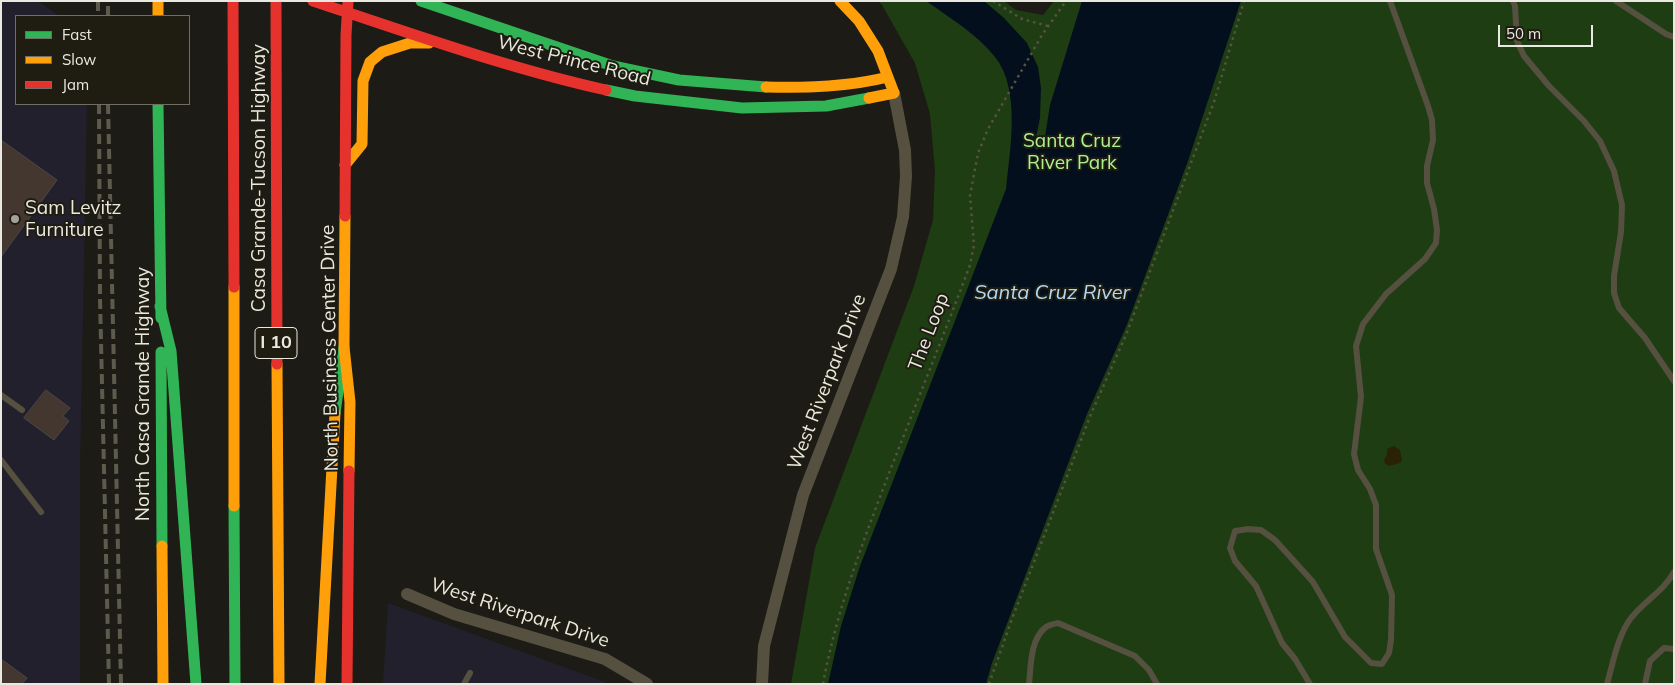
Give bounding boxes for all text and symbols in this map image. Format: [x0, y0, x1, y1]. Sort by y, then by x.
legend [15, 15, 190, 105]
scale bar [1500, 15, 1595, 47]
text: 50 m [1506, 24, 1541, 43]
text: Fast [62, 25, 92, 44]
street label: West Prince Road [495, 31, 653, 91]
street label: Casa Grande-Tucson Highway [248, 44, 270, 312]
text: Slow [62, 50, 96, 69]
text: Jam [62, 75, 89, 94]
park label: Santa Cruz River Park [1023, 130, 1121, 174]
place label: Sam Levitz Furniture [25, 197, 121, 241]
marker: Sam Levitz Furniture [9, 213, 21, 225]
street label: North Business Center Drive [316, 224, 344, 472]
street label: North Casa Grande Highway [132, 267, 154, 521]
water label: Santa Cruz River [974, 281, 1130, 305]
street label: The Loop [904, 290, 954, 374]
street label: West Riverpark Drive [783, 291, 871, 473]
road number: I 10 [255, 328, 297, 358]
street label: West Riverpark Drive [428, 573, 612, 653]

